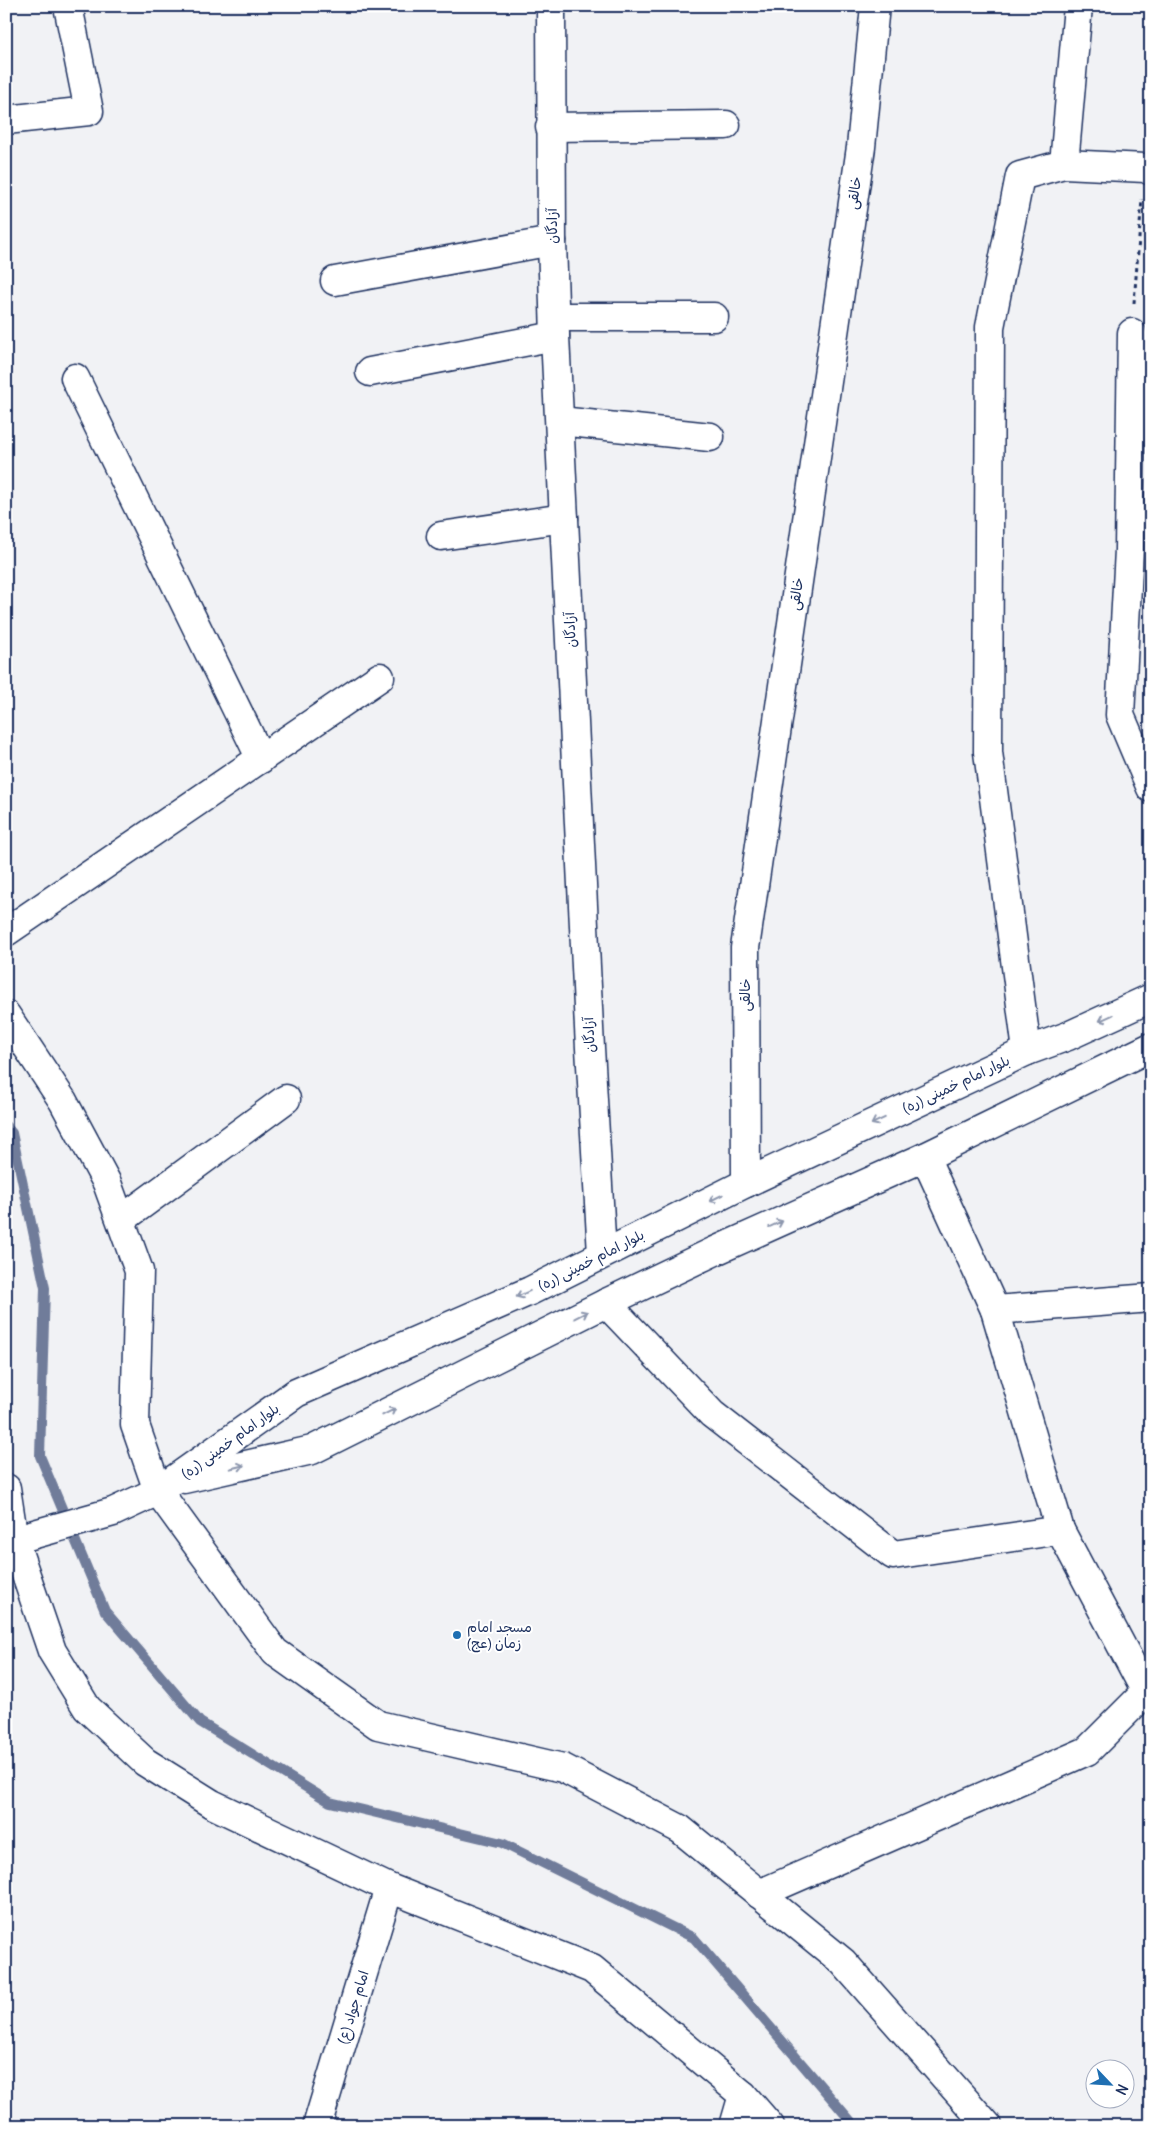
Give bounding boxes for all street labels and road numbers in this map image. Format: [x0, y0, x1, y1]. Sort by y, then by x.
street label: خالقی [843, 175, 865, 211]
street label: آزادگان [543, 207, 561, 244]
street label: خالقی [785, 576, 807, 612]
street label: آزادگان [560, 611, 580, 648]
street label: خالقی [736, 978, 754, 1012]
street label: آزادگان [579, 1016, 599, 1053]
street label: بلوار امام خمینی (ره) [899, 1051, 1014, 1119]
street label: بلوار امام خمینی (ره) [535, 1225, 648, 1296]
street label: بلوار امام خمینی (ره) [177, 1399, 284, 1484]
street label: امام جواد (ع) [333, 1968, 375, 2046]

